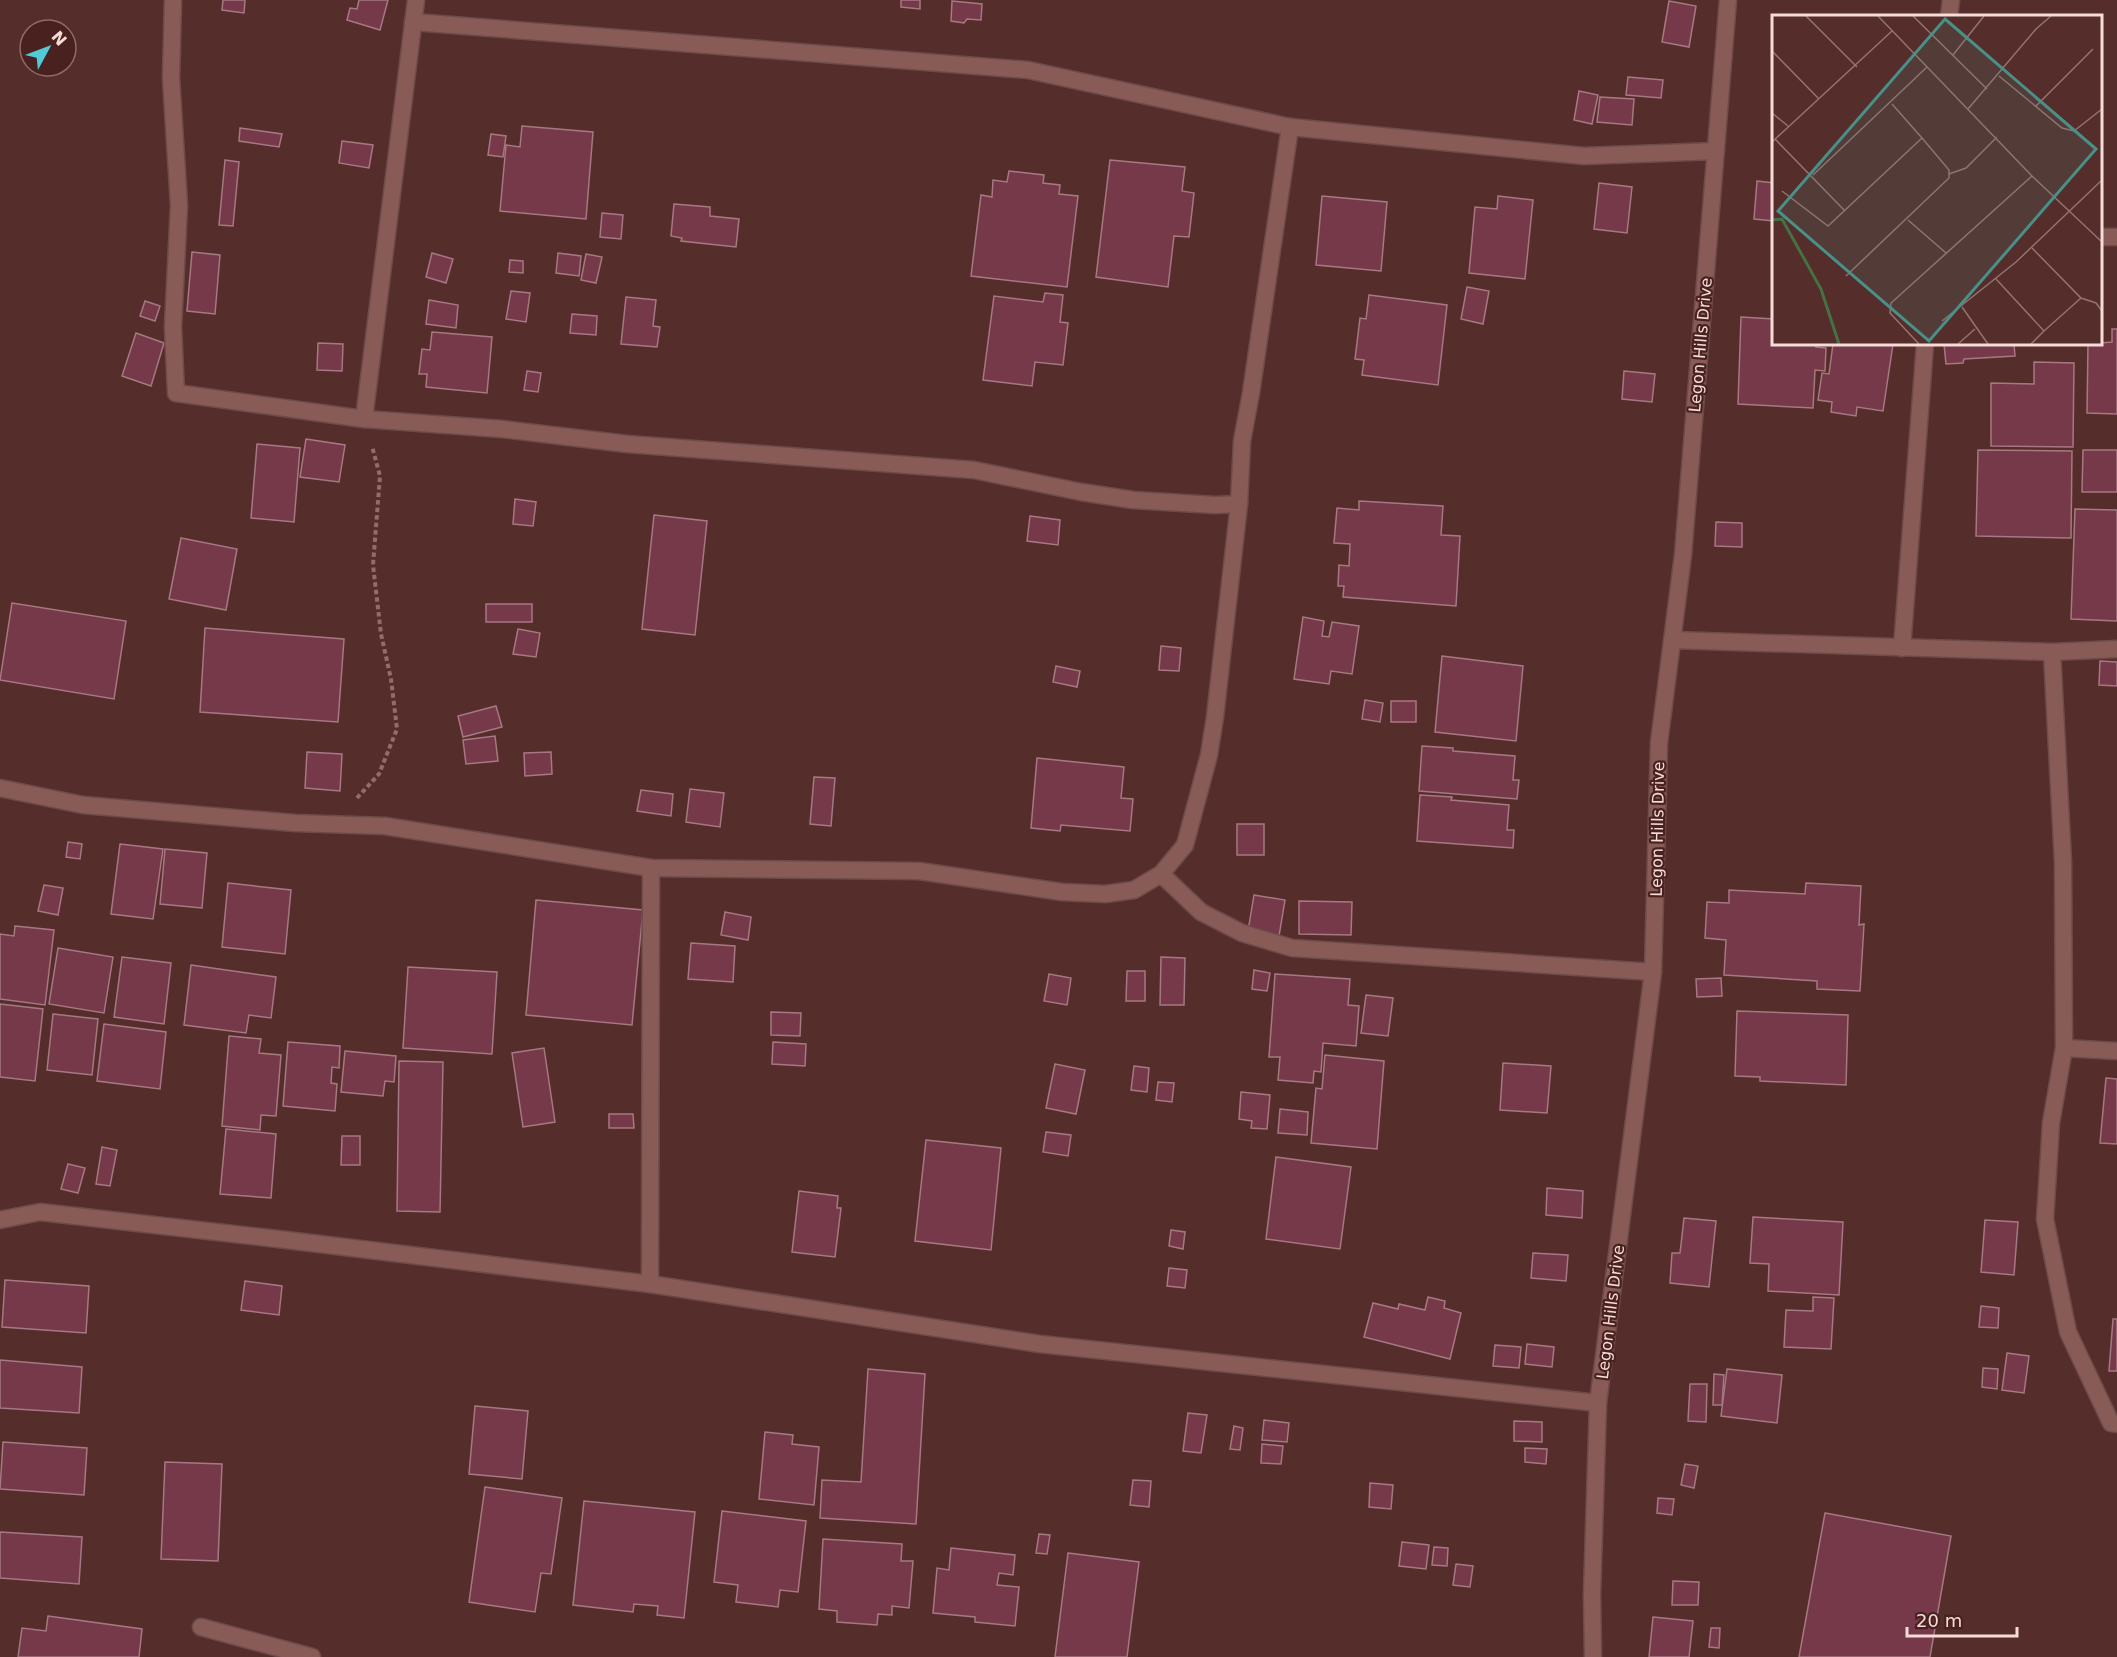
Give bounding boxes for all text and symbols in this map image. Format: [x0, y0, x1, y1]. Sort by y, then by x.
inset map [1772, 15, 2102, 345]
north arrow [18, 18, 78, 78]
text: N [47, 27, 71, 50]
street label: Legon Hills Drive [1685, 277, 1716, 413]
street label: Legon Hills Drive [1647, 761, 1668, 897]
street label: Legon Hills Drive [1593, 1244, 1628, 1380]
scale bar [1907, 1600, 2016, 1638]
text: 20 m [1916, 1610, 1962, 1631]

